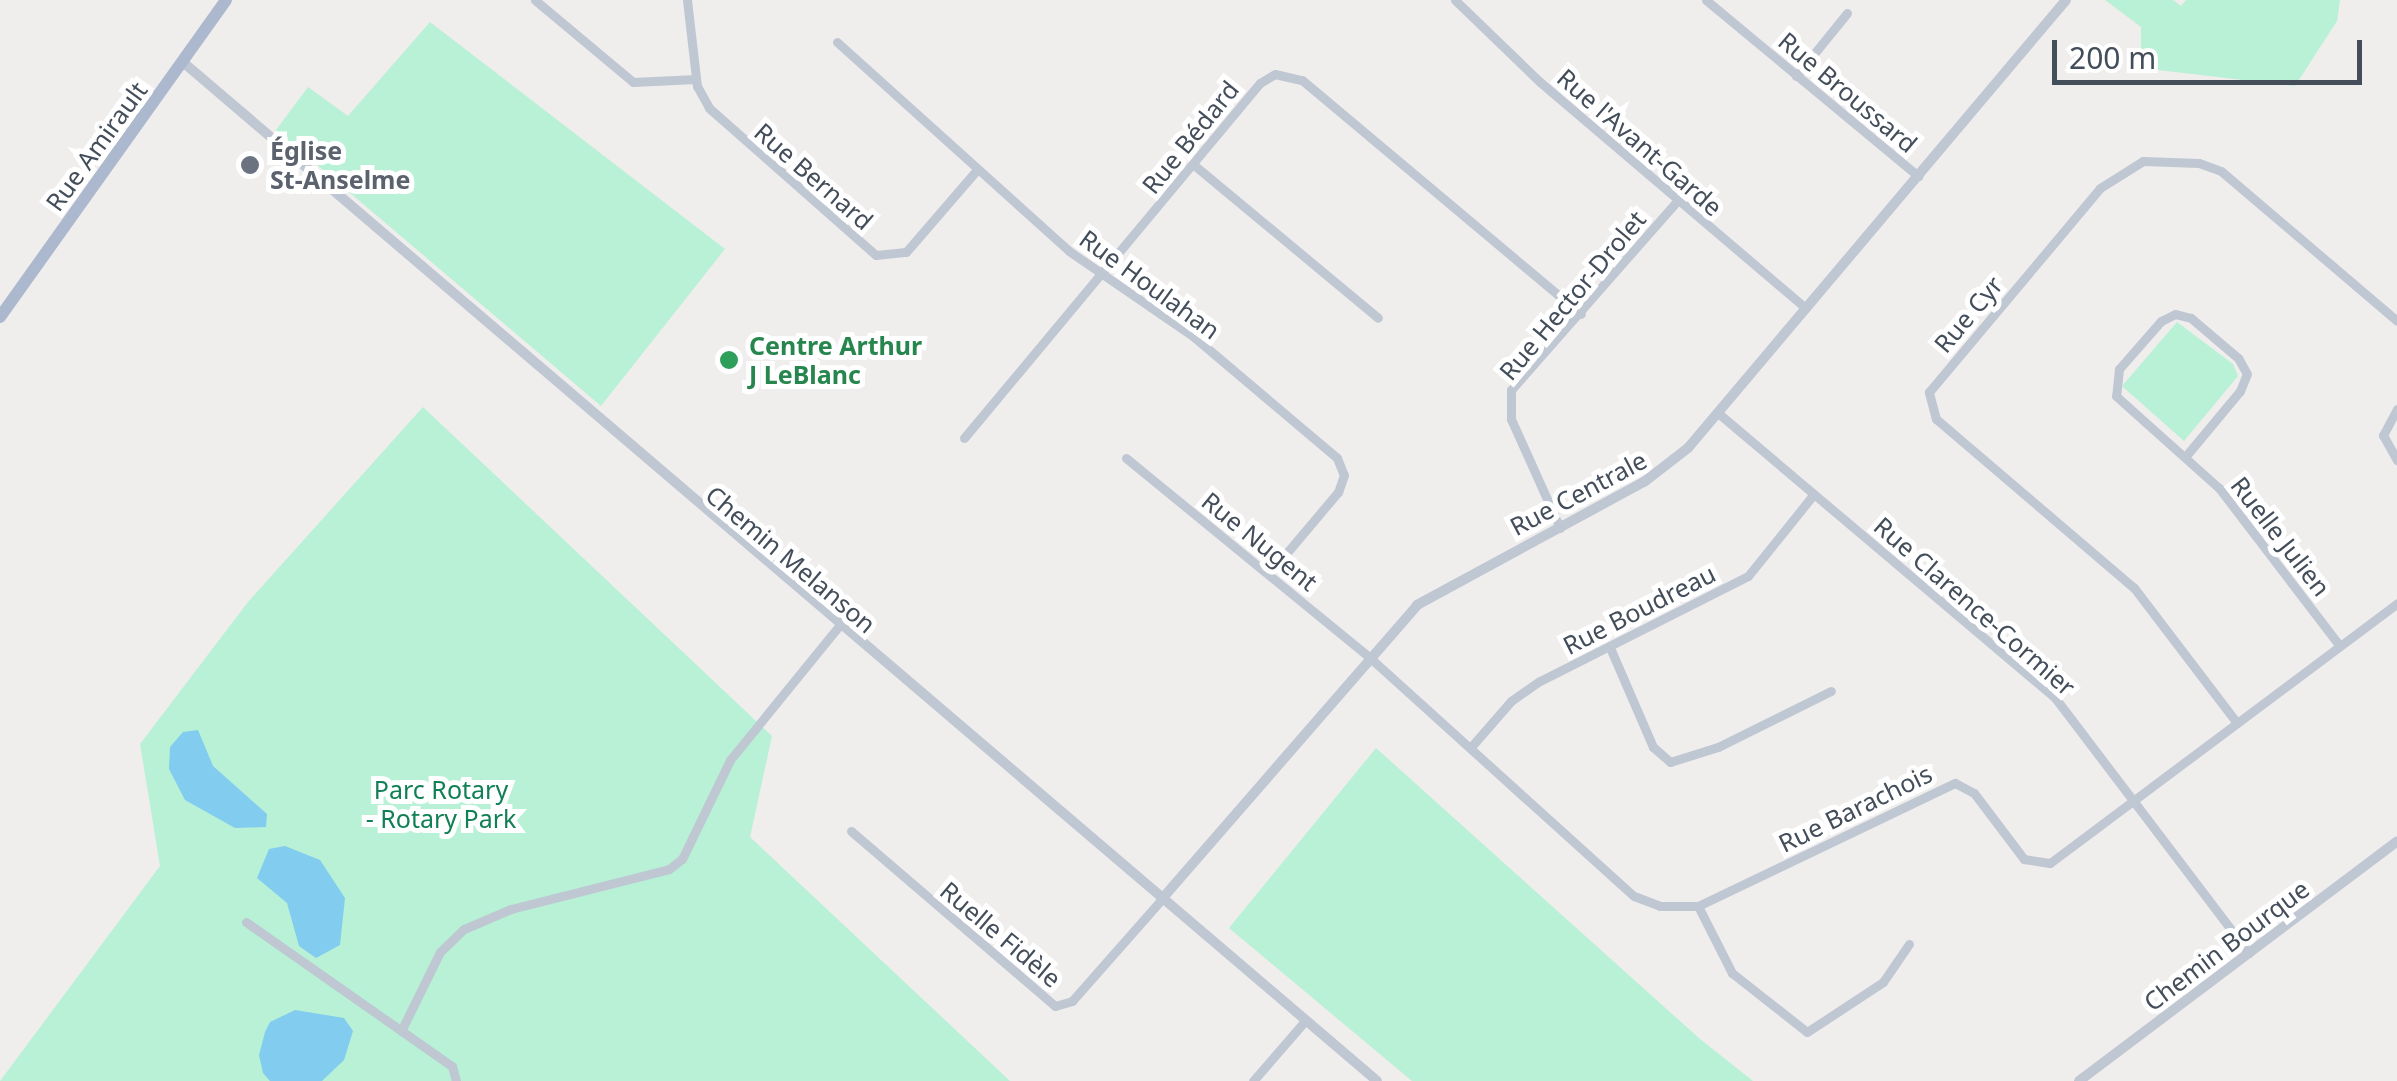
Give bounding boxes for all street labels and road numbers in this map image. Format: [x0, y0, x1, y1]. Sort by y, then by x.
street label: Rue Broussard [1773, 25, 1923, 159]
street label: Rue l'Avant-Garde [1551, 62, 1729, 222]
street label: Rue Bédard [1135, 75, 1245, 199]
street label: Rue Amirault [39, 76, 153, 216]
street label: Rue Bernard [749, 116, 879, 236]
street label: Rue Hector-Drolet [1493, 204, 1651, 386]
street label: Rue Houlahan [1074, 223, 1226, 345]
street label: Rue Cyr [1927, 270, 2009, 358]
street label: Rue Centrale [1505, 444, 1651, 542]
street label: Ruelle Julien [2225, 470, 2337, 602]
street label: Chemin Melanson [700, 479, 882, 639]
street label: Rue Nugent [1196, 485, 1324, 597]
street label: Rue Clarence-Cormier [1868, 510, 2082, 702]
street label: Rue Boudreau [1558, 558, 1720, 660]
street label: Rue Barachois [1773, 758, 1937, 858]
street label: Chemin Bourque [2138, 873, 2314, 1017]
street label: Ruelle Fidèle [935, 875, 1067, 993]

